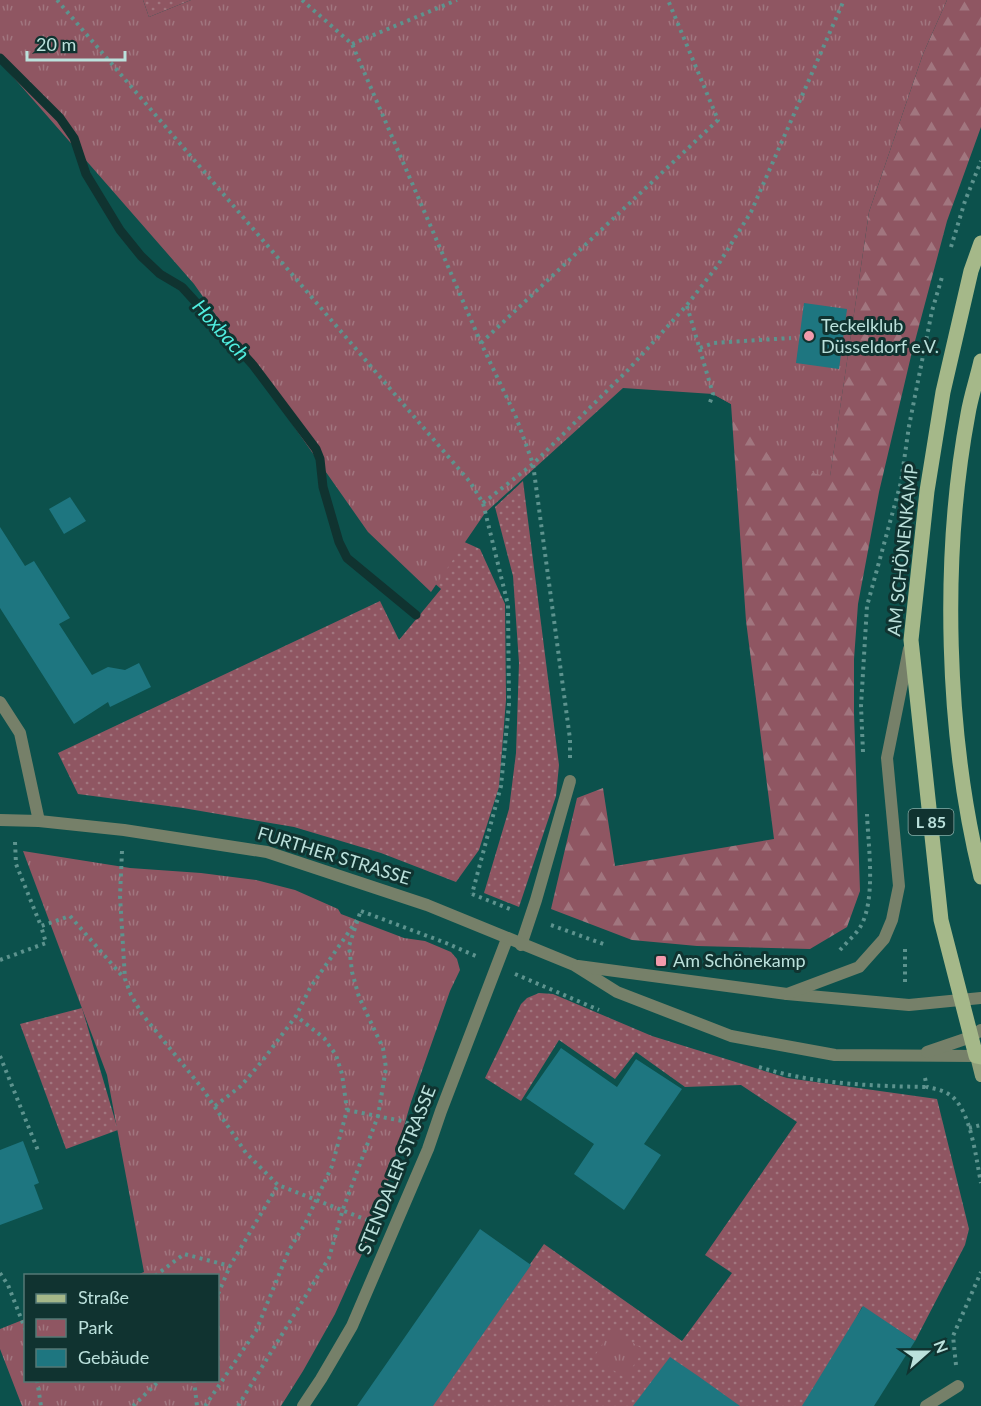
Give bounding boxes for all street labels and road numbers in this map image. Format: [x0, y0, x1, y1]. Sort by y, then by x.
street label: AM SCHÖNENKAMP [882, 463, 922, 637]
road number: L 85 [908, 809, 954, 835]
street label: FURTHER STRASSE [255, 821, 413, 889]
street label: STENDALER STRASSE [352, 1082, 440, 1257]

